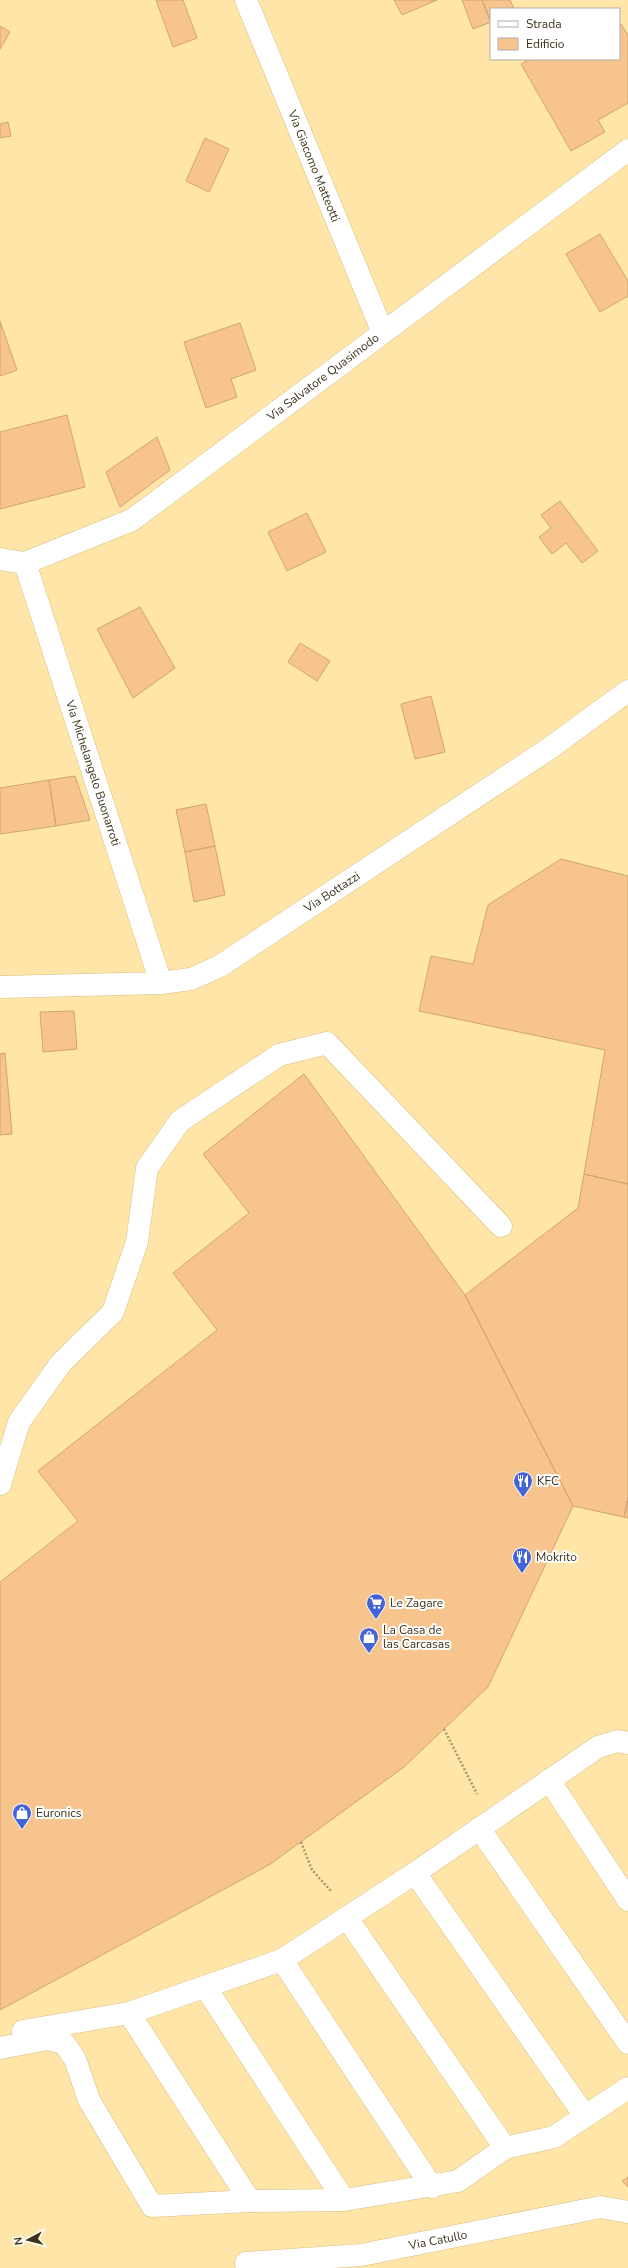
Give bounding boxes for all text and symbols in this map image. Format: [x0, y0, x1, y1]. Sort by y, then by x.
legend [490, 8, 620, 60]
text: Strada [526, 16, 562, 32]
text: Edificio [526, 36, 565, 52]
street label: Via Giacomo Matteotti [284, 107, 344, 224]
street label: Via Salvatore Quasimodo [263, 329, 382, 425]
street label: Via Michelangelo Buonarroti [62, 697, 124, 848]
street label: Via Bottazzi [300, 868, 363, 917]
restaurant icon: KFC [512, 1470, 534, 1498]
place label: KFC [537, 1473, 559, 1489]
restaurant icon: Mokrito [511, 1546, 533, 1574]
place label: Mokrito [536, 1549, 577, 1565]
supermarket icon: Le Zagare [365, 1592, 387, 1620]
place label: Le Zagare [390, 1595, 443, 1611]
place label: La Casa de las Carcasas [383, 1622, 450, 1652]
shop icon: La Casa de las Carcasas [358, 1626, 380, 1654]
shop icon: Euronics [11, 1802, 33, 1830]
place label: Euronics [36, 1805, 82, 1821]
north arrow [8, 2220, 48, 2260]
street label: Via Catullo [406, 2226, 469, 2254]
text: N [11, 2236, 27, 2246]

